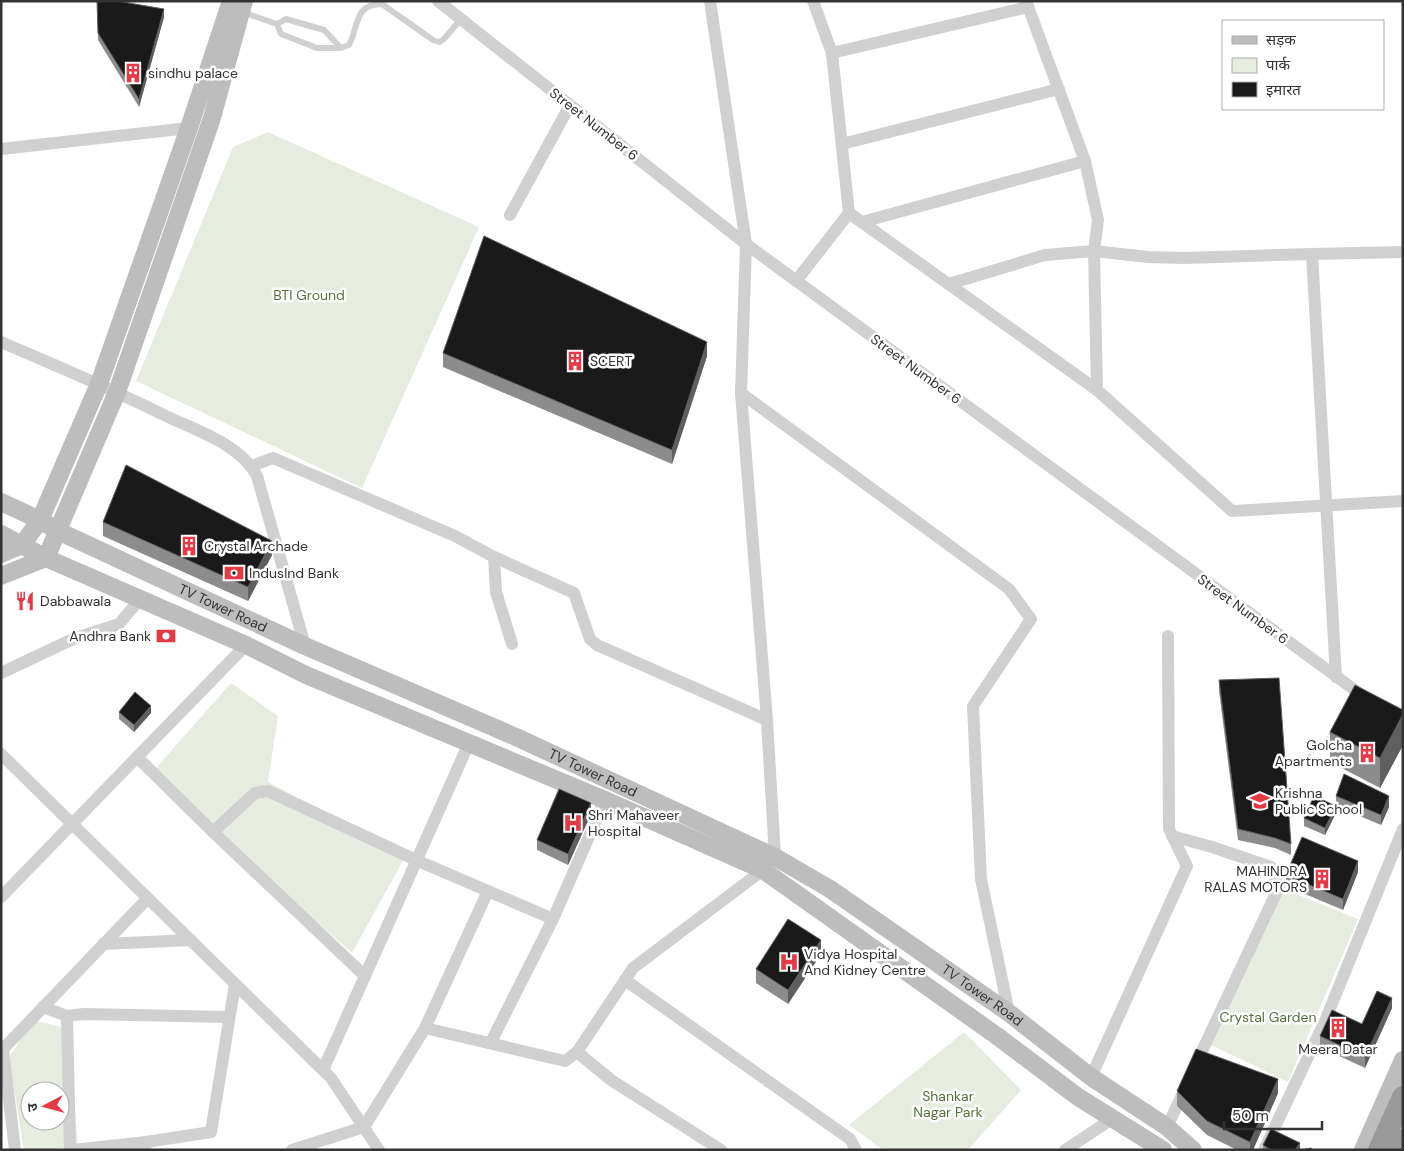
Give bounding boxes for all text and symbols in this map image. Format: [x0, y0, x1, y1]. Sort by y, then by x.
legend [1222, 20, 1384, 110]
text: सड़क [1266, 30, 1296, 50]
text: पार्क [1266, 55, 1290, 75]
building icon: sindhu palace [122, 62, 144, 84]
place label: sindhu palace [148, 64, 238, 82]
text: इमारत [1266, 80, 1301, 100]
street label: Street Number 6 [546, 84, 642, 164]
park label: BTI Ground [273, 286, 345, 304]
street label: Street Number 6 [867, 330, 965, 408]
building icon: SCERT [564, 350, 586, 372]
place label: SCERT [590, 352, 632, 370]
building icon: Crystal Archade [178, 535, 200, 557]
place label: Crystal Archade [204, 537, 308, 555]
bank icon: Induslnd Bank [223, 562, 245, 584]
place label: Induslnd Bank [249, 564, 339, 582]
street label: Street Number 6 [1194, 570, 1292, 648]
street label: TV Tower Road [176, 579, 270, 636]
restaurant icon: Dabbawala [14, 590, 36, 612]
place label: Dabbawala [40, 592, 111, 610]
bank icon: Andhra Bank [155, 625, 177, 647]
place label: Andhra Bank [69, 627, 151, 645]
place label: Golcha Apartments [1275, 736, 1352, 770]
building icon: Golcha Apartments [1356, 742, 1378, 764]
street label: TV Tower Road [546, 744, 640, 801]
place label: Krishna Public School [1275, 784, 1362, 818]
school or university icon: Krishna Public School [1249, 790, 1271, 812]
place label: Shri Mahaveer Hospital [588, 806, 679, 840]
hospital icon: Shri Mahaveer Hospital [562, 812, 584, 834]
place label: MAHINDRA RALAS MOTORS [1204, 862, 1307, 896]
building icon: MAHINDRA RALAS MOTORS [1311, 868, 1333, 890]
place label: Vidya Hospital And Kidney Centre [804, 945, 926, 979]
hospital icon: Vidya Hospital And Kidney Centre [778, 951, 800, 973]
street label: TV Tower Road [938, 960, 1027, 1030]
park label: Crystal Garden [1219, 1008, 1317, 1026]
building icon: Meera Datar [1327, 1017, 1349, 1039]
place label: Meera Datar [1298, 1040, 1378, 1058]
north arrow [20, 1081, 70, 1131]
park label: Shankar Nagar Park [913, 1087, 983, 1121]
scale bar [1224, 1098, 1322, 1130]
text: उ [23, 1102, 41, 1112]
text: 50 m [1232, 1106, 1269, 1126]

